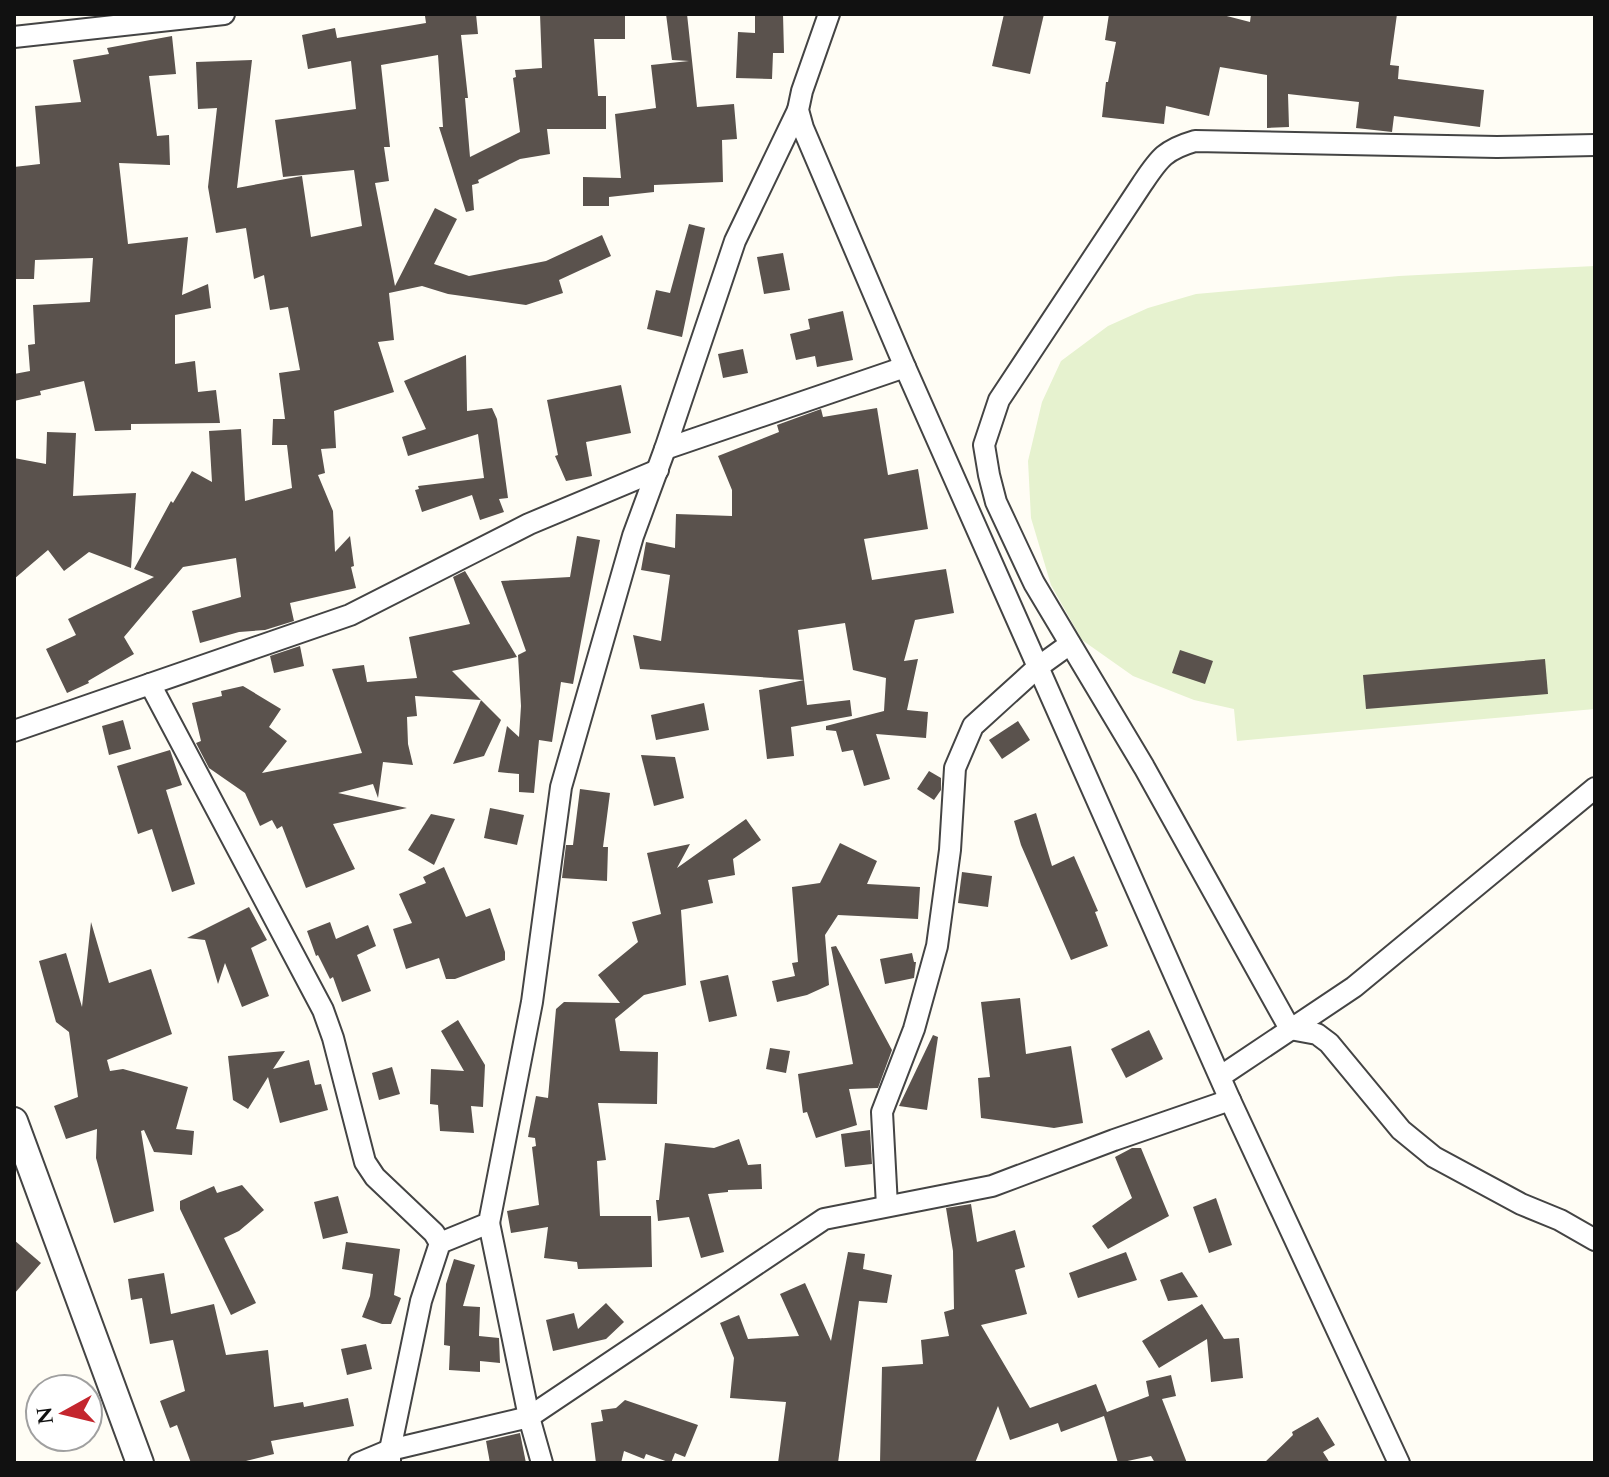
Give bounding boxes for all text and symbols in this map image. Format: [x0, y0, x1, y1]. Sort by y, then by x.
north arrow [24, 1373, 104, 1453]
text: N [28, 1404, 63, 1427]

